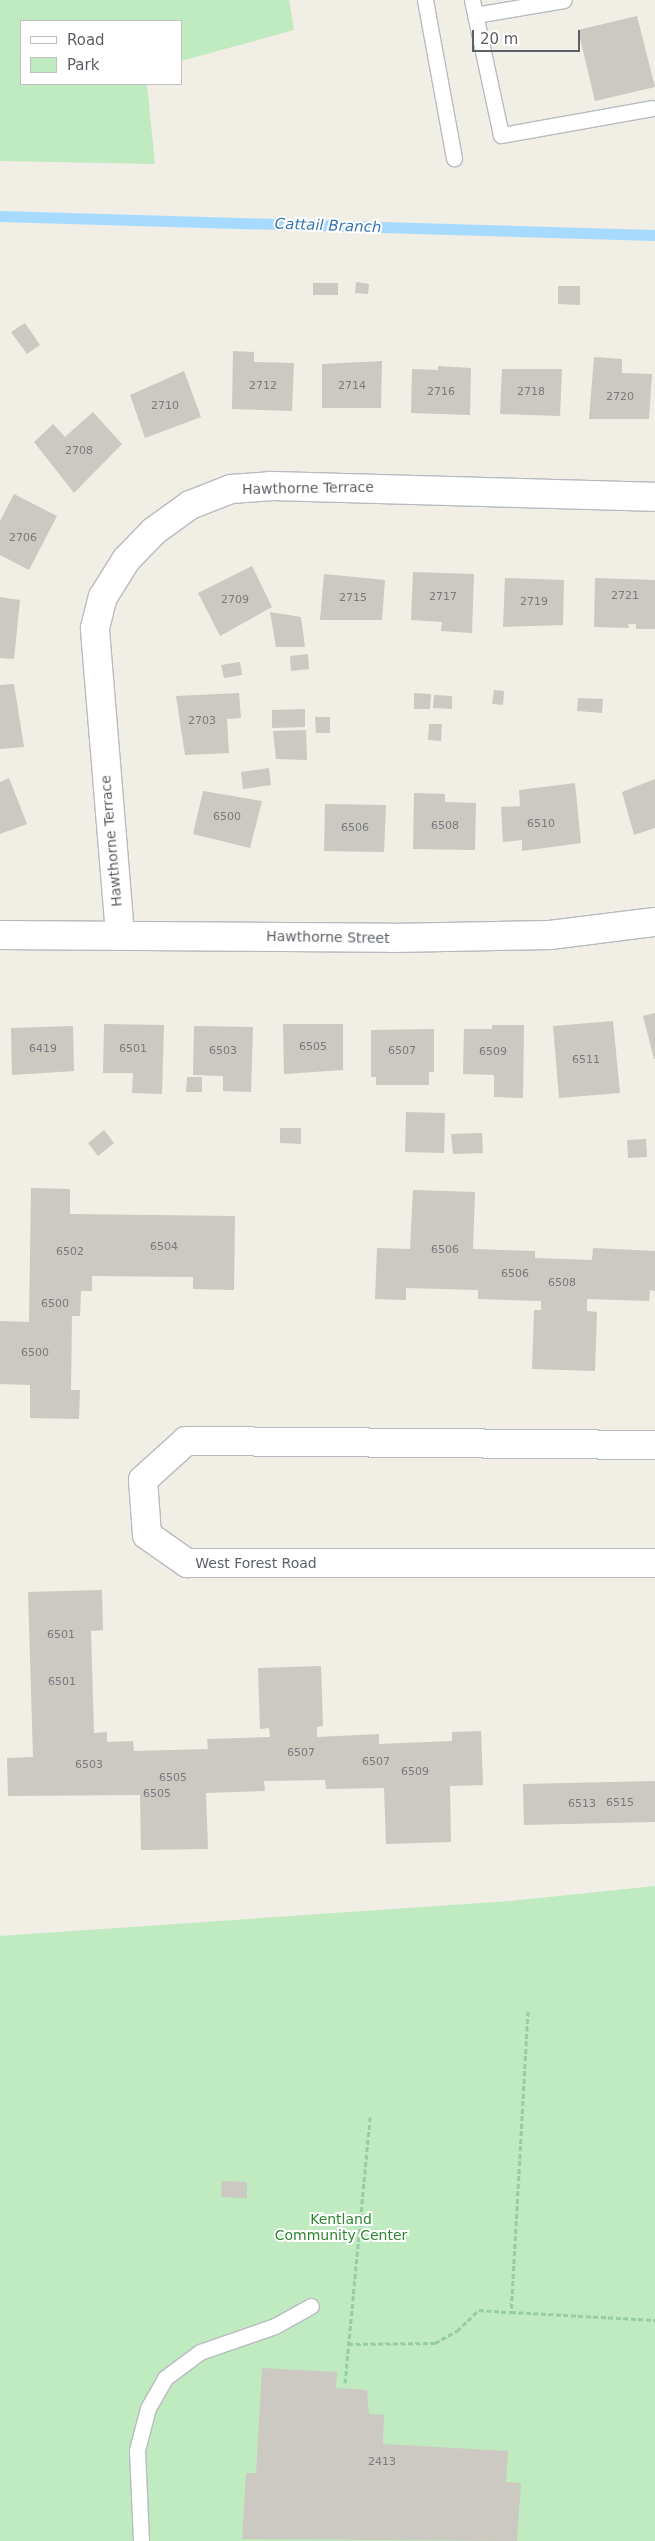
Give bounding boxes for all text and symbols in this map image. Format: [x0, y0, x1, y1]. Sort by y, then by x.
legend [20, 20, 182, 85]
scale bar [475, 20, 582, 52]
text: 20 m [480, 30, 518, 48]
text: Road [67, 31, 105, 49]
text: Park [67, 56, 99, 74]
water label: Cattail Branch [274, 215, 382, 237]
house number: 2712 [249, 379, 277, 393]
house number: 2714 [338, 379, 366, 393]
house number: 2716 [427, 385, 455, 399]
house number: 2718 [517, 385, 545, 399]
house number: 2720 [606, 390, 634, 404]
house number: 2710 [151, 399, 179, 413]
house number: 2708 [65, 444, 93, 458]
street label: Hawthorne Terrace [242, 478, 374, 498]
house number: 2706 [9, 531, 37, 545]
house number: 2721 [611, 589, 639, 603]
house number: 2717 [429, 590, 457, 604]
house number: 2715 [339, 591, 367, 605]
house number: 2709 [221, 593, 249, 607]
house number: 2719 [520, 595, 548, 609]
house number: 2703 [188, 714, 216, 728]
street label: Hawthorne Terrace [97, 775, 125, 907]
house number: 6500 [213, 810, 241, 824]
house number: 6510 [527, 817, 555, 831]
house number: 6508 [431, 819, 459, 833]
house number: 6506 [341, 821, 369, 835]
street label: Hawthorne Street [266, 928, 390, 946]
house number: 6505 [299, 1040, 327, 1054]
house number: 6419 [29, 1042, 57, 1056]
house number: 6501 [119, 1042, 147, 1056]
house number: 6503 [209, 1044, 237, 1058]
house number: 6507 [388, 1044, 416, 1058]
house number: 6509 [479, 1045, 507, 1059]
house number: 6511 [572, 1053, 600, 1067]
house number: 6504 [150, 1240, 178, 1254]
house number: 6506 [431, 1243, 459, 1257]
house number: 6502 [56, 1245, 84, 1259]
house number: 6506 [501, 1267, 529, 1281]
house number: 6508 [548, 1276, 576, 1290]
house number: 6500 [41, 1297, 69, 1311]
house number: 6500 [21, 1346, 49, 1360]
street label: West Forest Road [195, 1555, 317, 1571]
house number: 6501 [47, 1628, 75, 1642]
house number: 6501 [48, 1675, 76, 1689]
house number: 6507 [287, 1746, 315, 1760]
house number: 6507 [362, 1755, 390, 1769]
house number: 6503 [75, 1758, 103, 1772]
house number: 6509 [401, 1765, 429, 1779]
house number: 6505 [159, 1771, 187, 1785]
house number: 6505 [143, 1787, 171, 1801]
house number: 6515 [606, 1796, 634, 1810]
house number: 6513 [568, 1797, 596, 1811]
park label: Kentland Community Center [275, 2211, 407, 2244]
house number: 2413 [368, 2455, 396, 2469]

